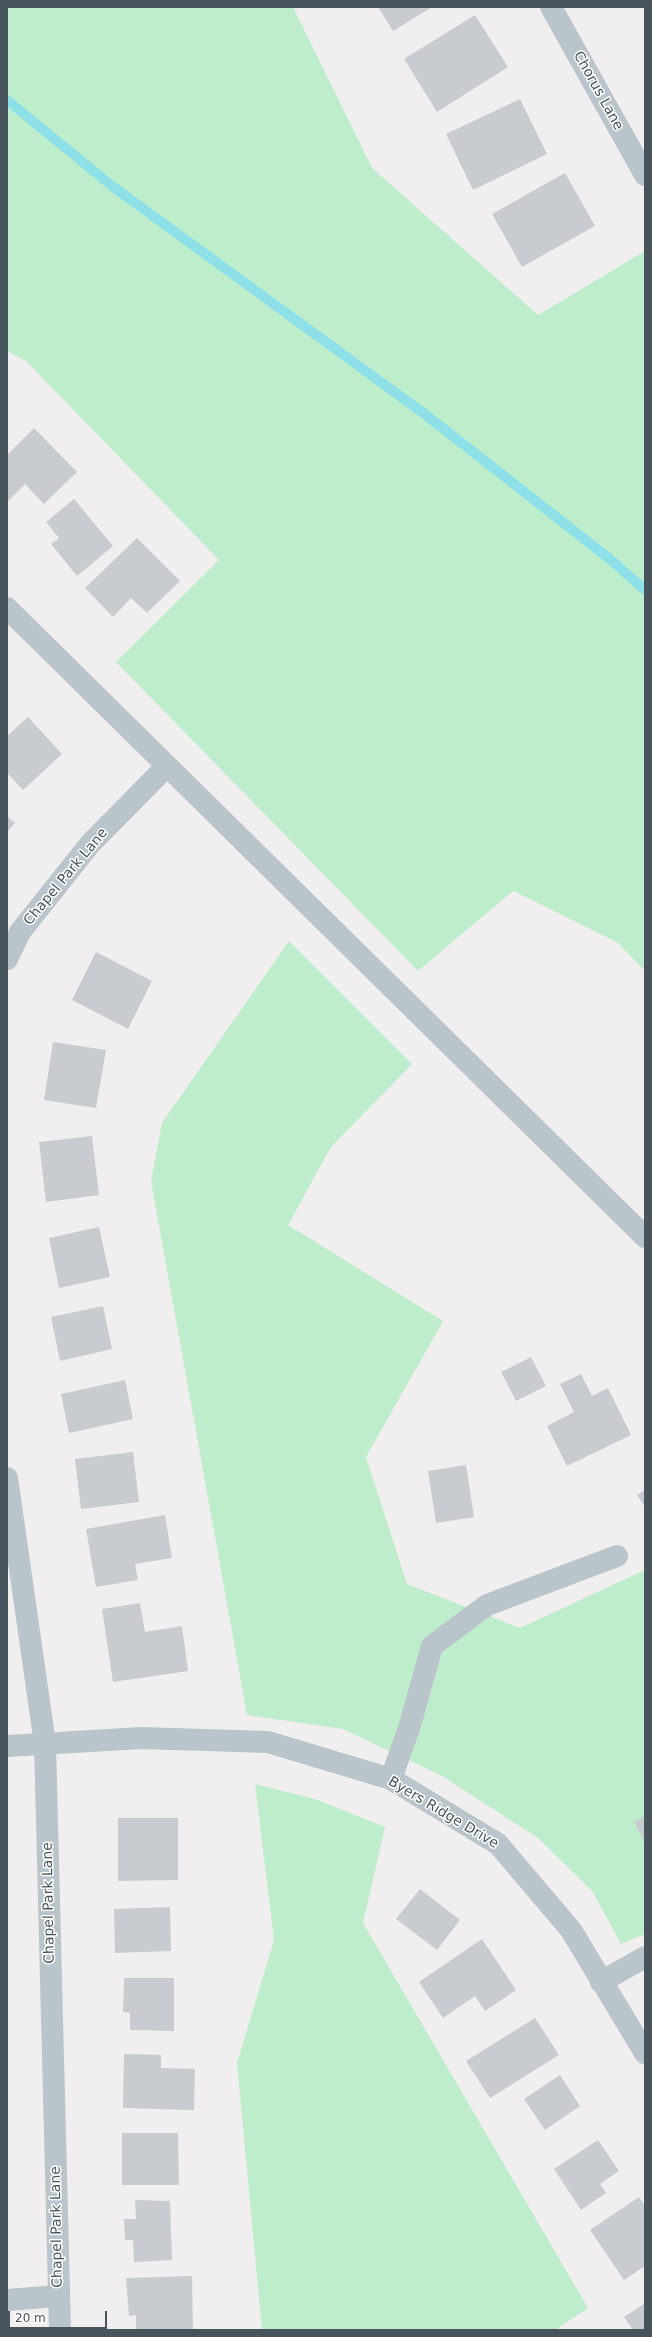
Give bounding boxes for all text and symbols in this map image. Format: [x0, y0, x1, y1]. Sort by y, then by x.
street label: Chorus Lane [569, 49, 627, 133]
street label: Chapel Park Lane [20, 825, 112, 929]
street label: Byers Ridge Drive [385, 1773, 501, 1853]
street label: Chapel Park Lane [40, 1842, 58, 1964]
street label: Chapel Park Lane [48, 2166, 66, 2288]
scale bar [10, 2303, 109, 2329]
text: 20 m [15, 2311, 46, 2325]

